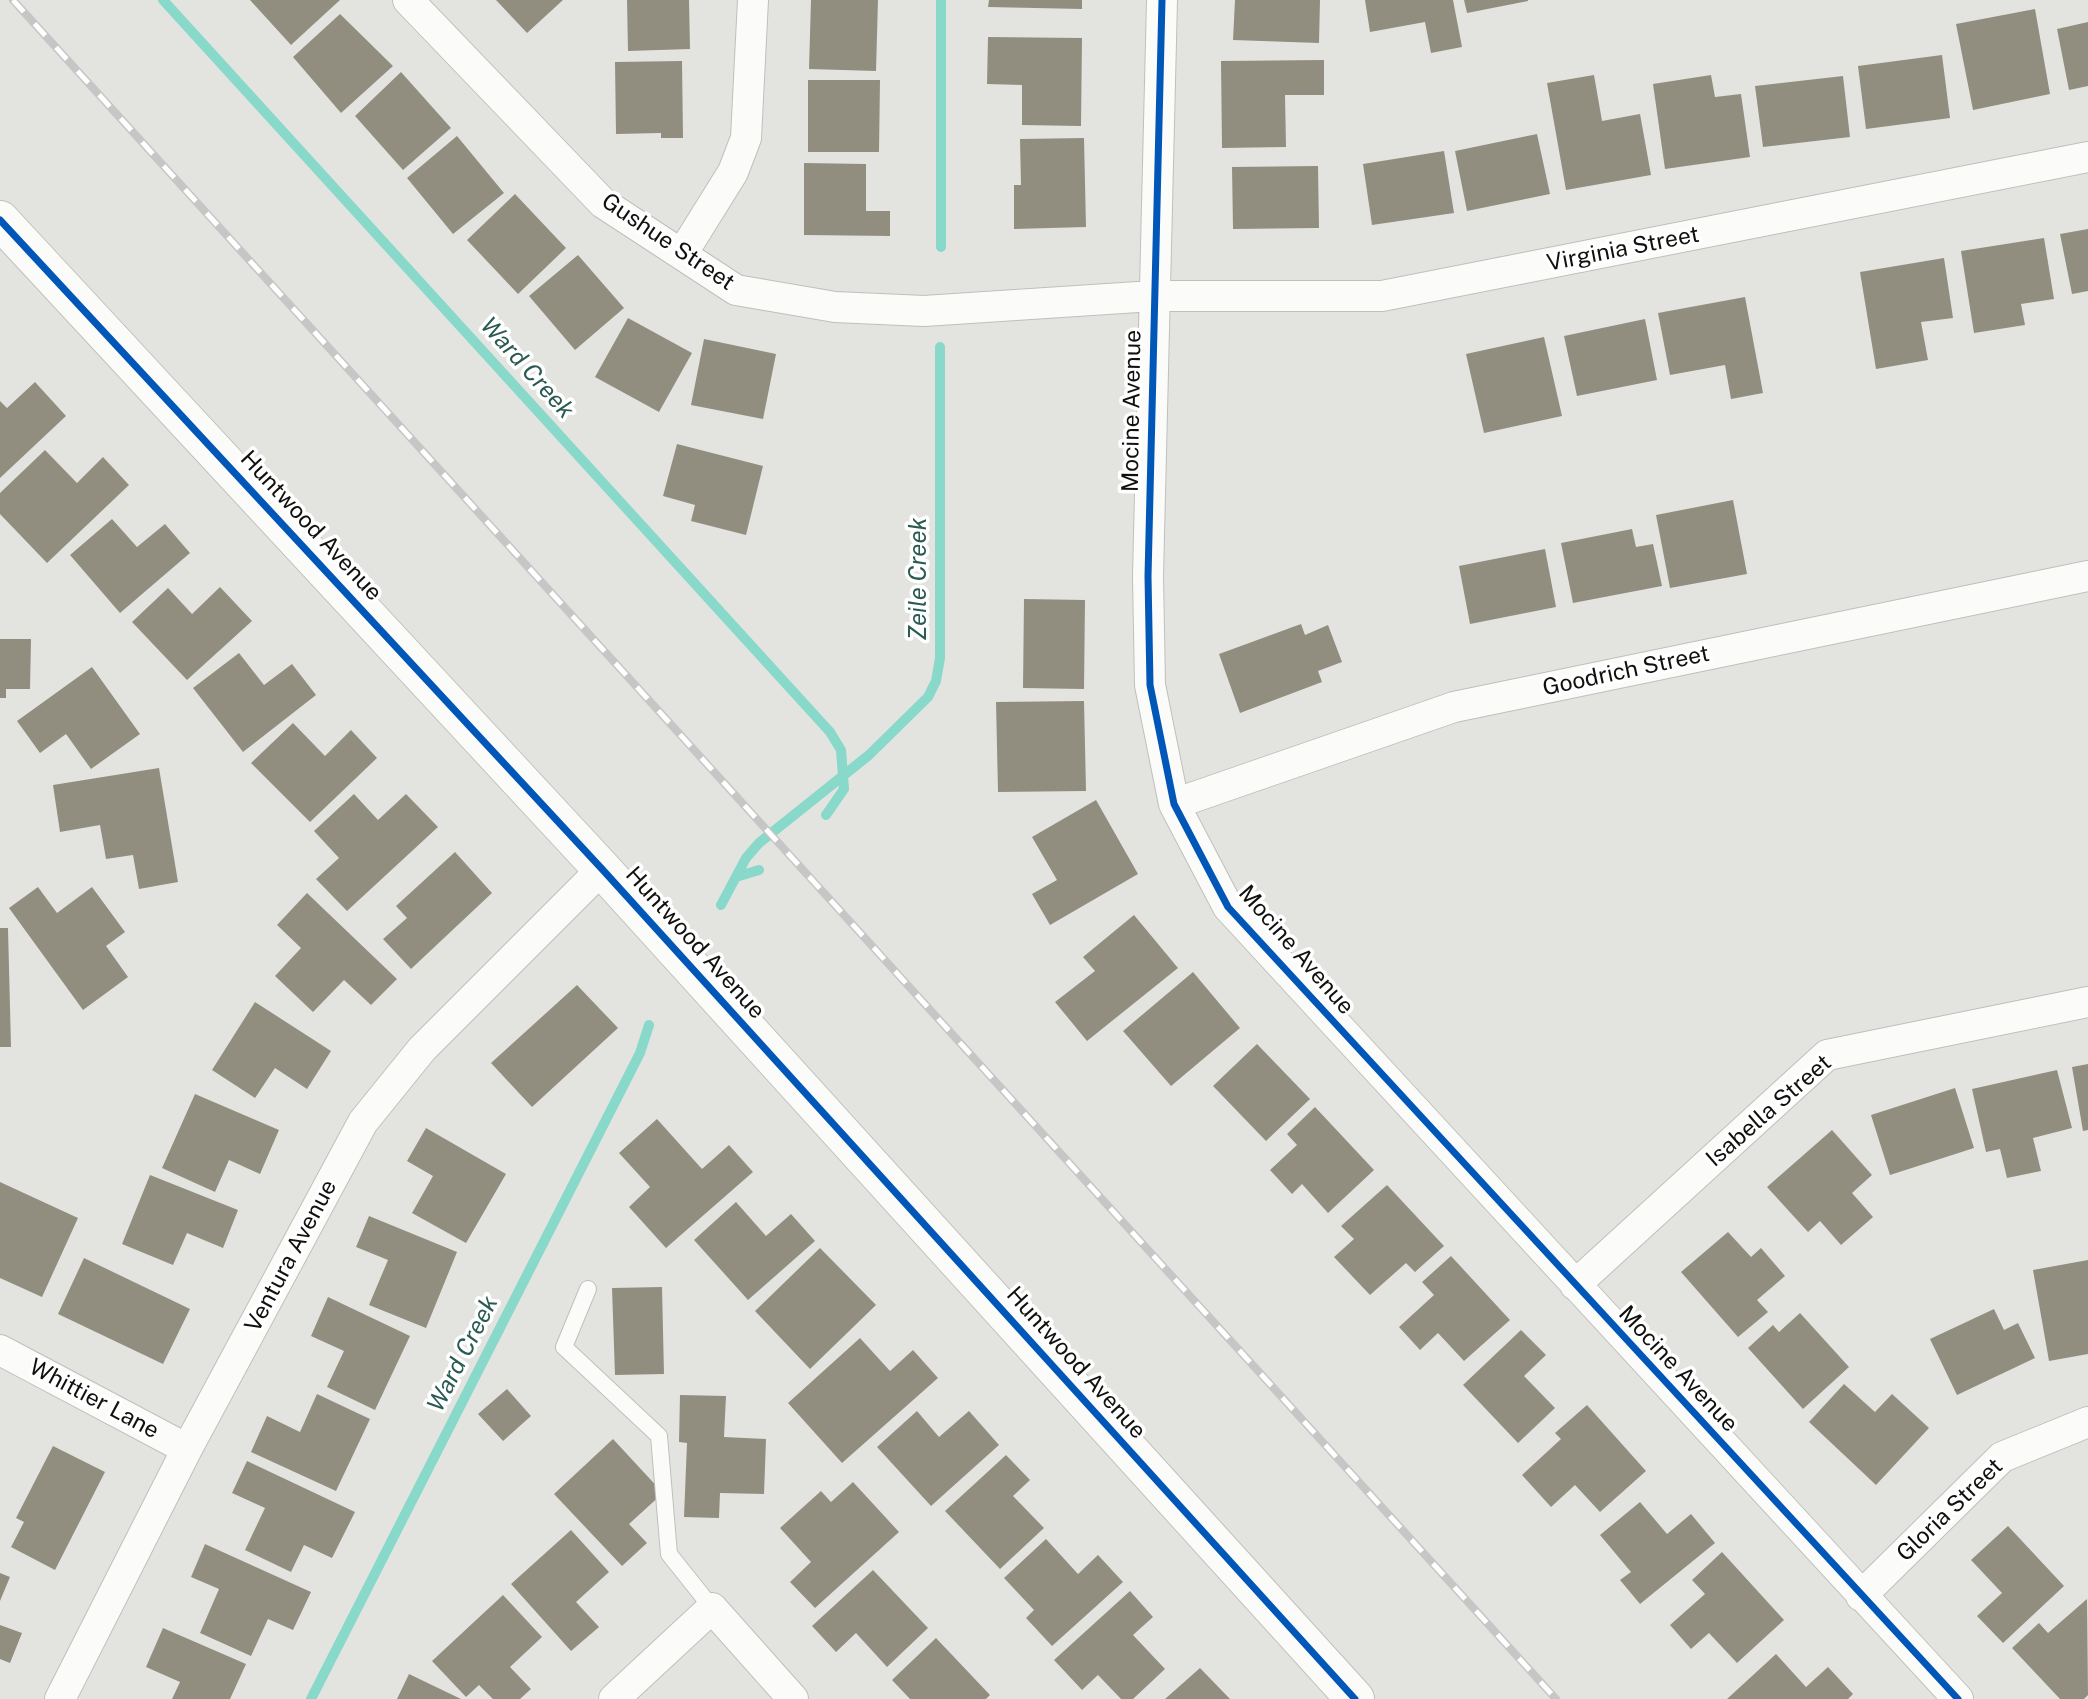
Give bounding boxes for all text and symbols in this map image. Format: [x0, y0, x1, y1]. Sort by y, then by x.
street label: Gushue Street [596, 187, 740, 297]
street label: Virginia Street [1545, 221, 1701, 277]
water label: Ward Creek [474, 312, 580, 424]
street label: Mocine Avenue [1117, 330, 1147, 492]
street label: Huntwood Avenue [234, 445, 388, 607]
water label: Zeile Creek [905, 518, 933, 640]
street label: Goodrich Street [1540, 640, 1712, 702]
street label: Huntwood Avenue [620, 861, 770, 1025]
street label: Mocine Avenue [1232, 880, 1360, 1020]
street label: Isabella Street [1701, 1049, 1837, 1173]
street label: Ventura Avenue [239, 1175, 343, 1337]
street label: Huntwood Avenue [1001, 1281, 1151, 1445]
water label: Ward Creek [422, 1291, 504, 1417]
street label: Mocine Avenue [1613, 1300, 1743, 1438]
street label: Whittier Lane [24, 1353, 164, 1445]
street label: Gloria Street [1891, 1453, 2009, 1567]

